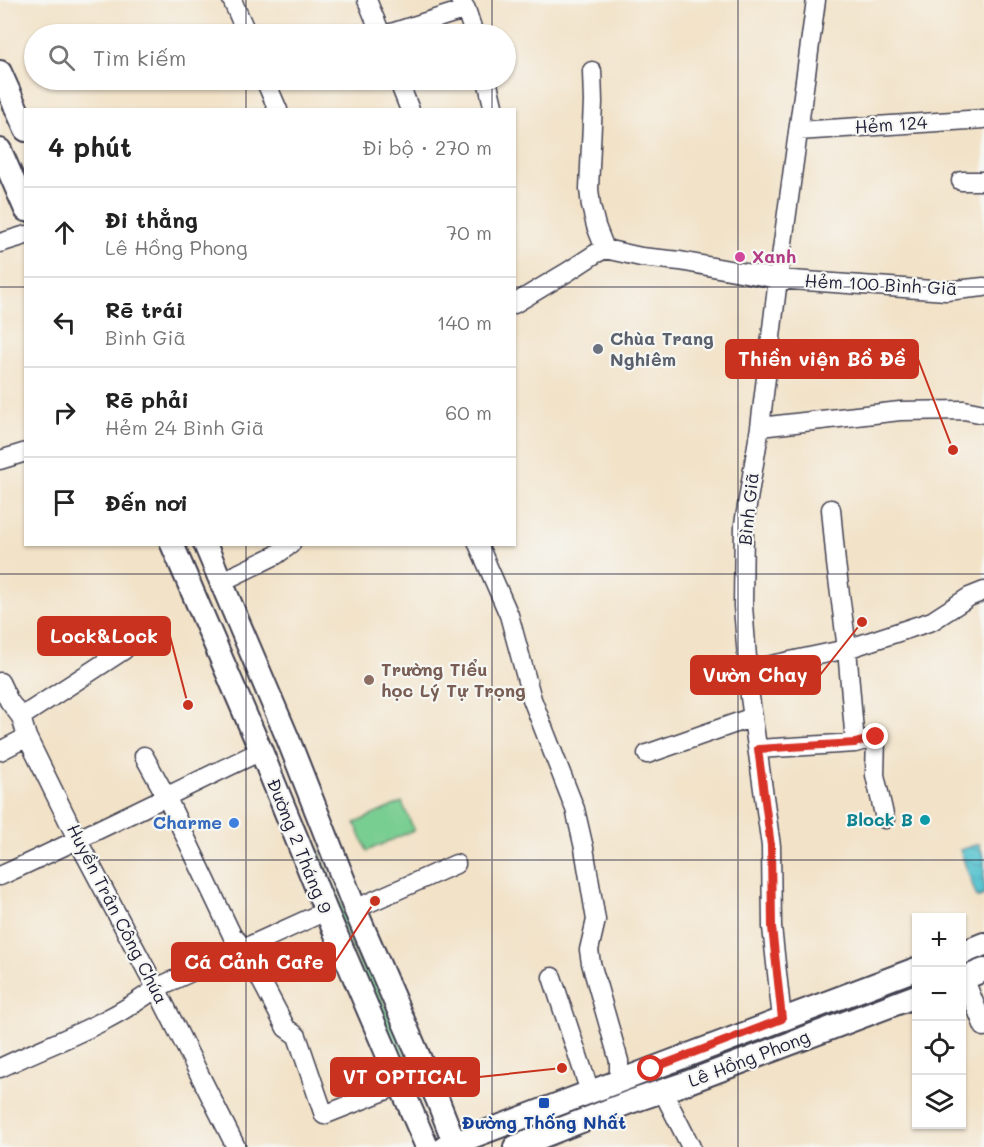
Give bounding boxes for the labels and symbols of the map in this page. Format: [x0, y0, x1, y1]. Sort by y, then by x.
street label: Hẻm 124 [854, 109, 928, 139]
place label: Xanh [752, 244, 796, 268]
marker: Xanh [733, 250, 747, 264]
street label: Hẻm 100 Bình Giã [804, 268, 958, 300]
place label: Chùa Trang Nghiêm [610, 326, 714, 371]
callout: Thiền viện Bồ Đề [726, 340, 918, 378]
marker: Chùa Trang Nghiêm [591, 342, 605, 356]
text: Thiền viện Bồ Đề [738, 345, 906, 371]
street label: Bình Giã [732, 471, 764, 546]
callout: Lock&Lock [38, 617, 170, 655]
text: Lock&Lock [50, 622, 158, 648]
callout: Vườn Chay [691, 656, 820, 694]
place label: Trường Tiểu học Lý Tự Trọng [381, 657, 526, 702]
text: Vườn Chay [702, 661, 808, 687]
marker: Trường Tiểu học Lý Tự Trọng [362, 673, 376, 687]
route end [862, 723, 888, 749]
street label: Đường 2 Tháng 9 [262, 775, 338, 917]
place label: Block B [846, 807, 913, 831]
place label: Charme [153, 810, 222, 834]
marker: Block B [918, 813, 932, 827]
marker: Charme [227, 816, 241, 830]
street label: Huyền Trân Công Chúa [62, 820, 174, 1008]
callout: Cá Cảnh Cafe [172, 943, 335, 981]
text: Cá Cảnh Cafe [184, 948, 324, 974]
street label: Lê Hồng Phong [684, 1024, 813, 1092]
route start [637, 1055, 663, 1081]
callout: VT OPTICAL [331, 1058, 479, 1096]
text: VT OPTICAL [343, 1063, 467, 1089]
marker: Đường Thống Nhất [537, 1096, 551, 1110]
place label: Đường Thống Nhất [462, 1110, 626, 1134]

